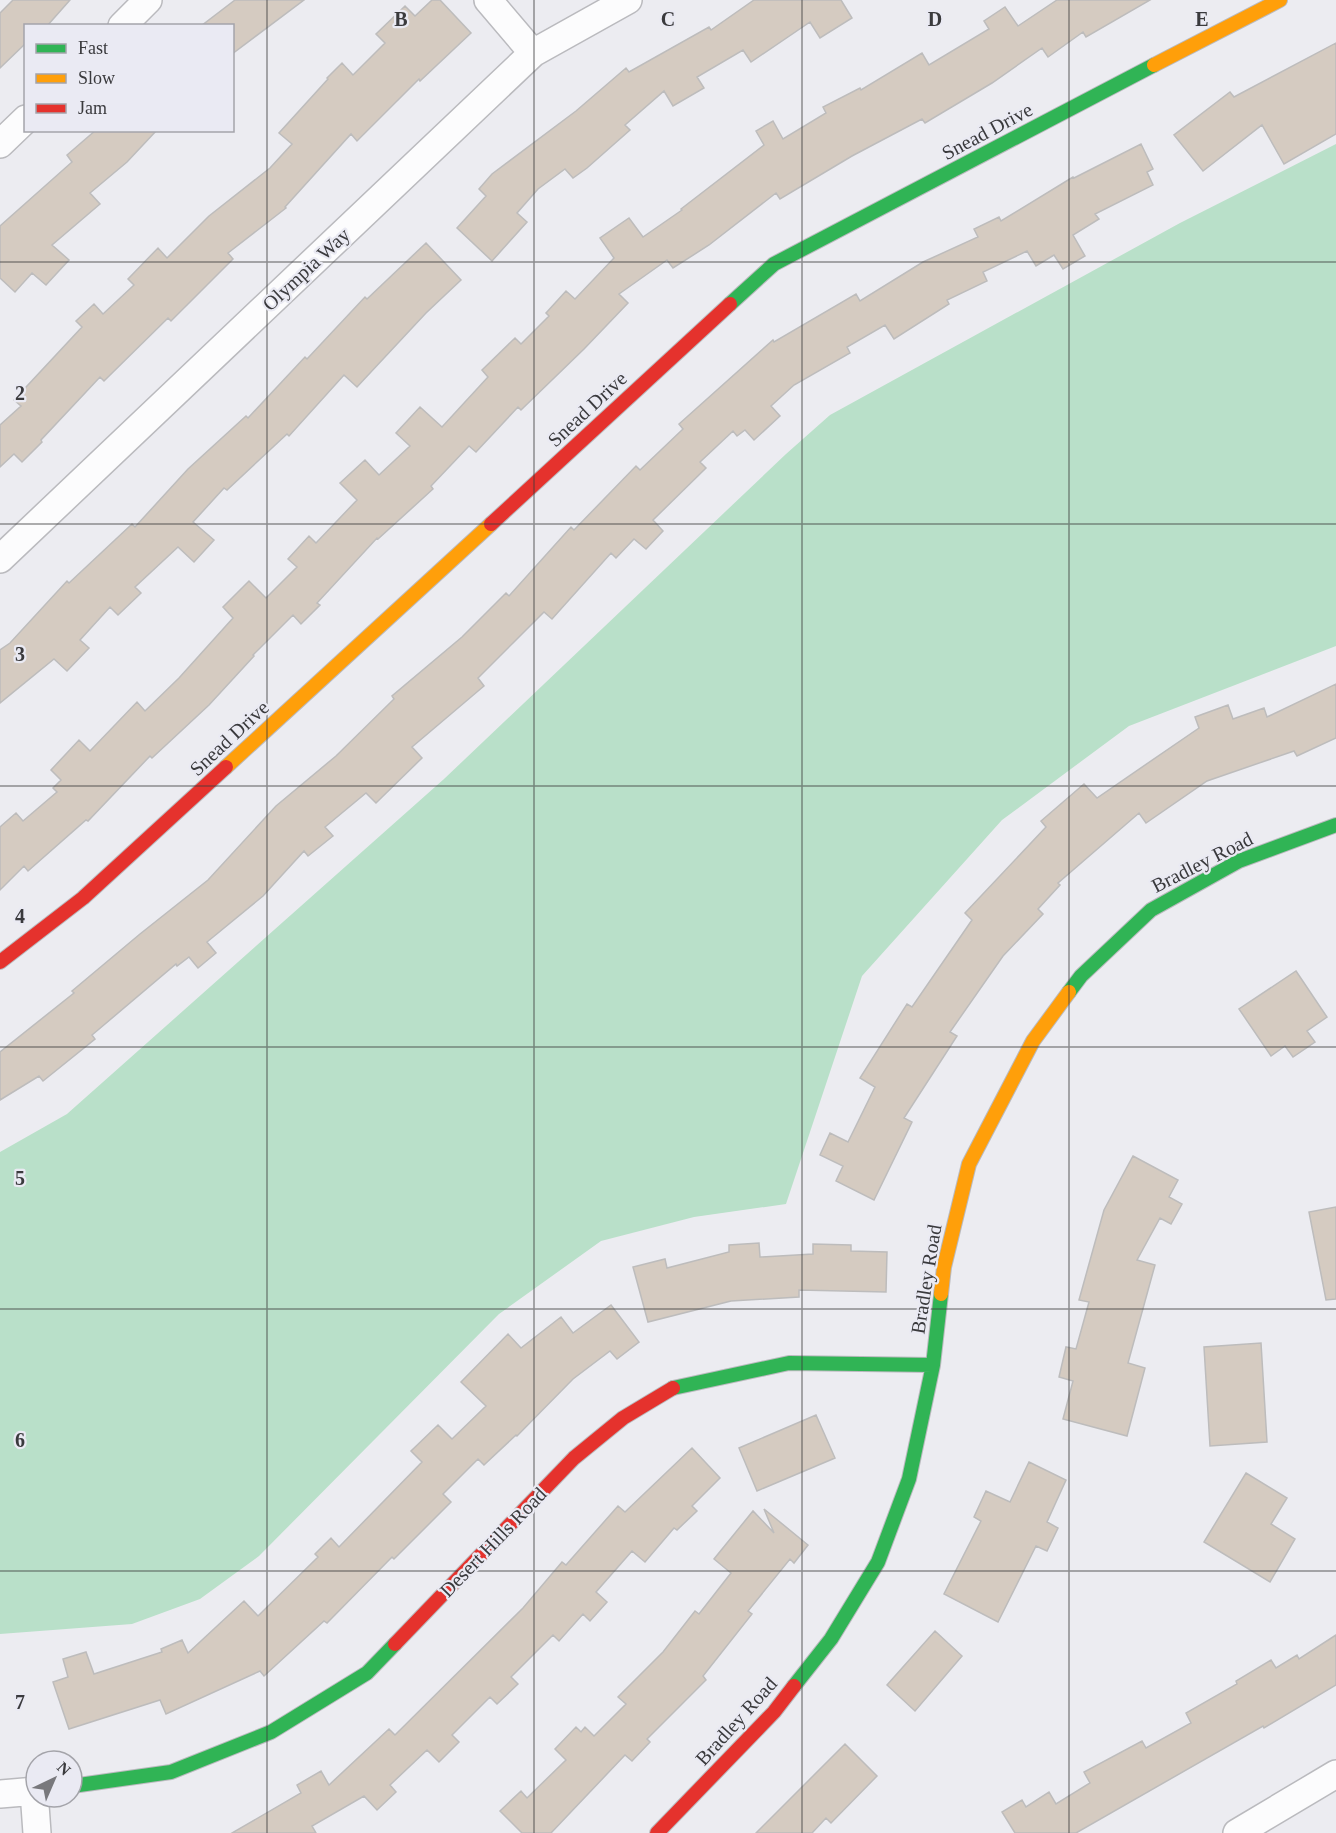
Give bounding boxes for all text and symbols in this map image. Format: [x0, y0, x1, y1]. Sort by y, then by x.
text: B [394, 8, 408, 30]
text: C [661, 8, 675, 30]
text: D [928, 8, 942, 30]
text: E [1195, 8, 1209, 30]
legend [24, 24, 234, 132]
text: Fast [78, 38, 108, 58]
text: Slow [78, 68, 115, 88]
text: Jam [78, 98, 107, 118]
street label: Snead Drive [938, 98, 1036, 164]
street label: Olympia Way [258, 223, 355, 316]
street label: Snead Drive [543, 367, 631, 451]
text: 2 [15, 382, 25, 404]
text: 3 [15, 643, 25, 665]
street label: Snead Drive [185, 696, 273, 780]
street label: Bradley Road [1148, 827, 1257, 898]
text: 4 [15, 905, 25, 927]
text: 5 [15, 1167, 25, 1189]
street label: Bradley Road [906, 1223, 946, 1335]
text: 6 [15, 1429, 25, 1451]
street label: Desert Hills Road [435, 1483, 551, 1601]
street label: Bradley Road [691, 1673, 782, 1770]
text: 7 [15, 1691, 25, 1713]
north arrow [24, 1749, 84, 1809]
text: N [54, 1758, 74, 1779]

